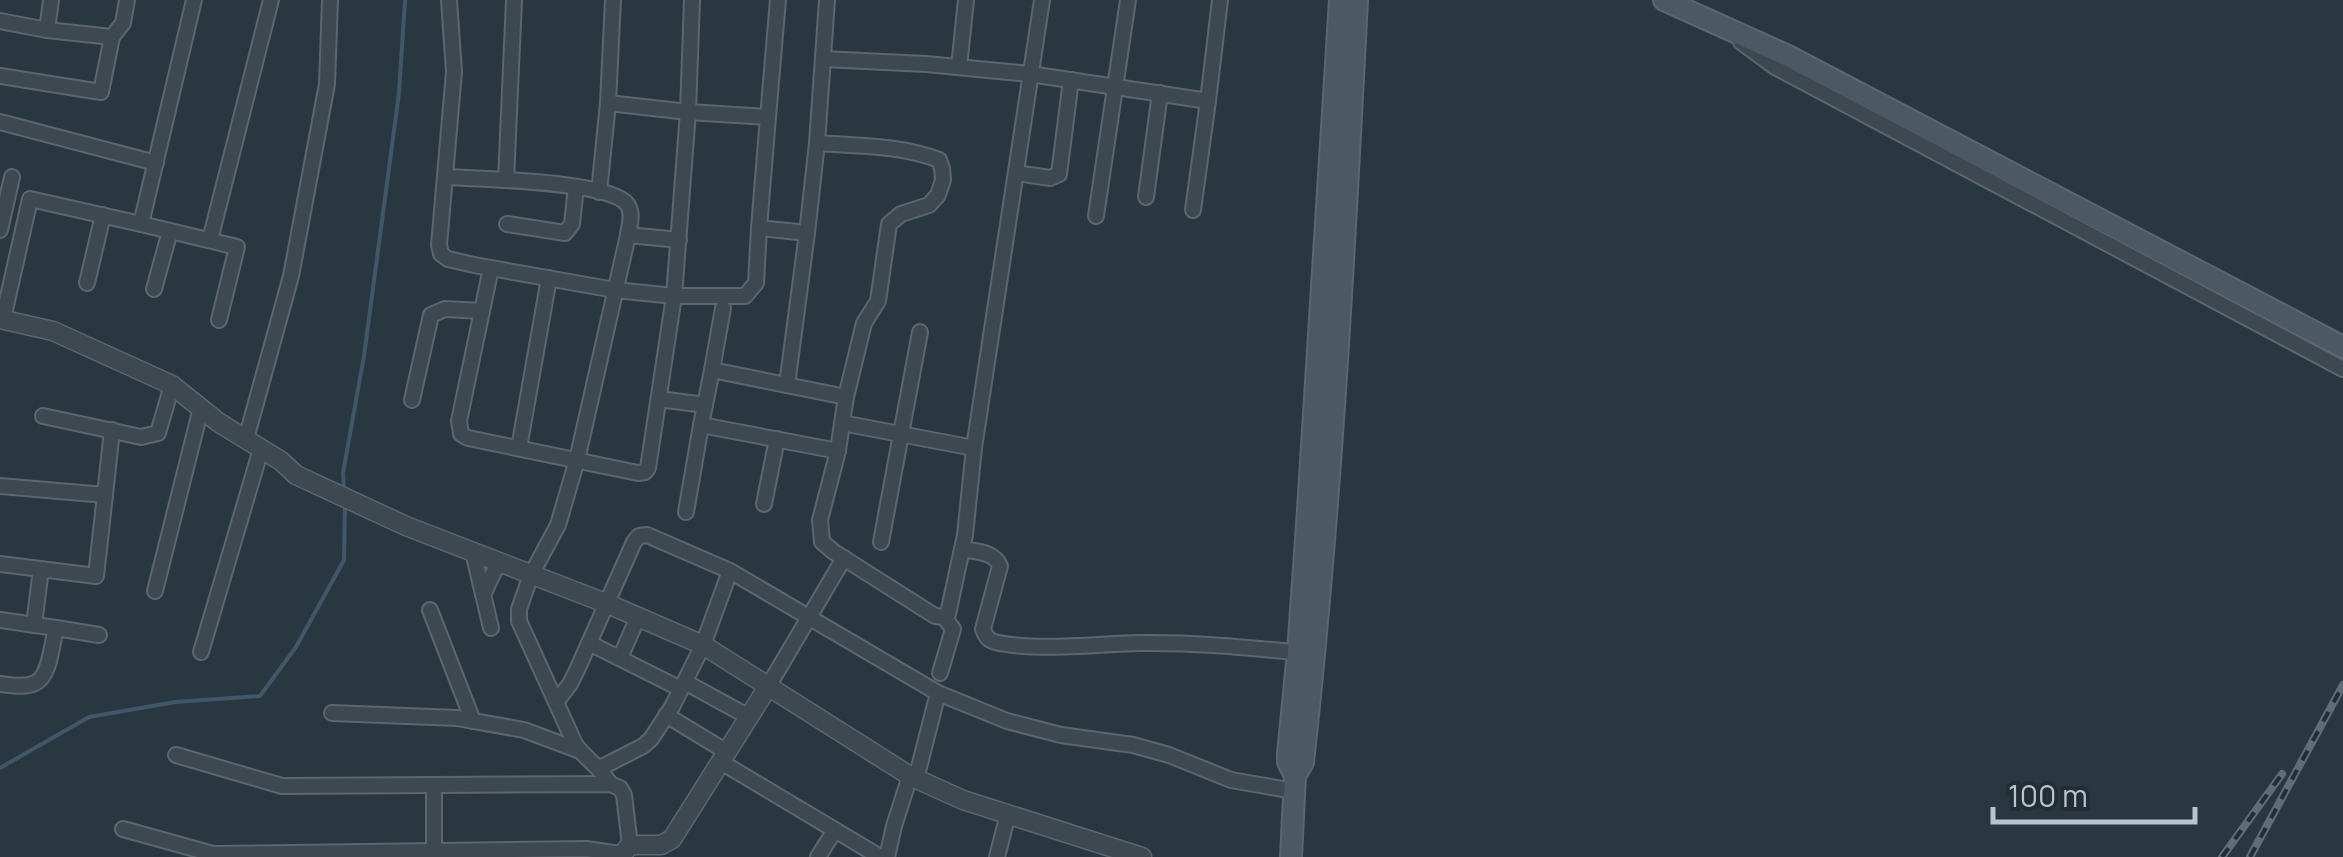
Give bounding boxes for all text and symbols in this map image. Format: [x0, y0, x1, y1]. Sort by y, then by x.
scale bar [1993, 762, 2196, 824]
text: 100 m [2008, 775, 2088, 816]

